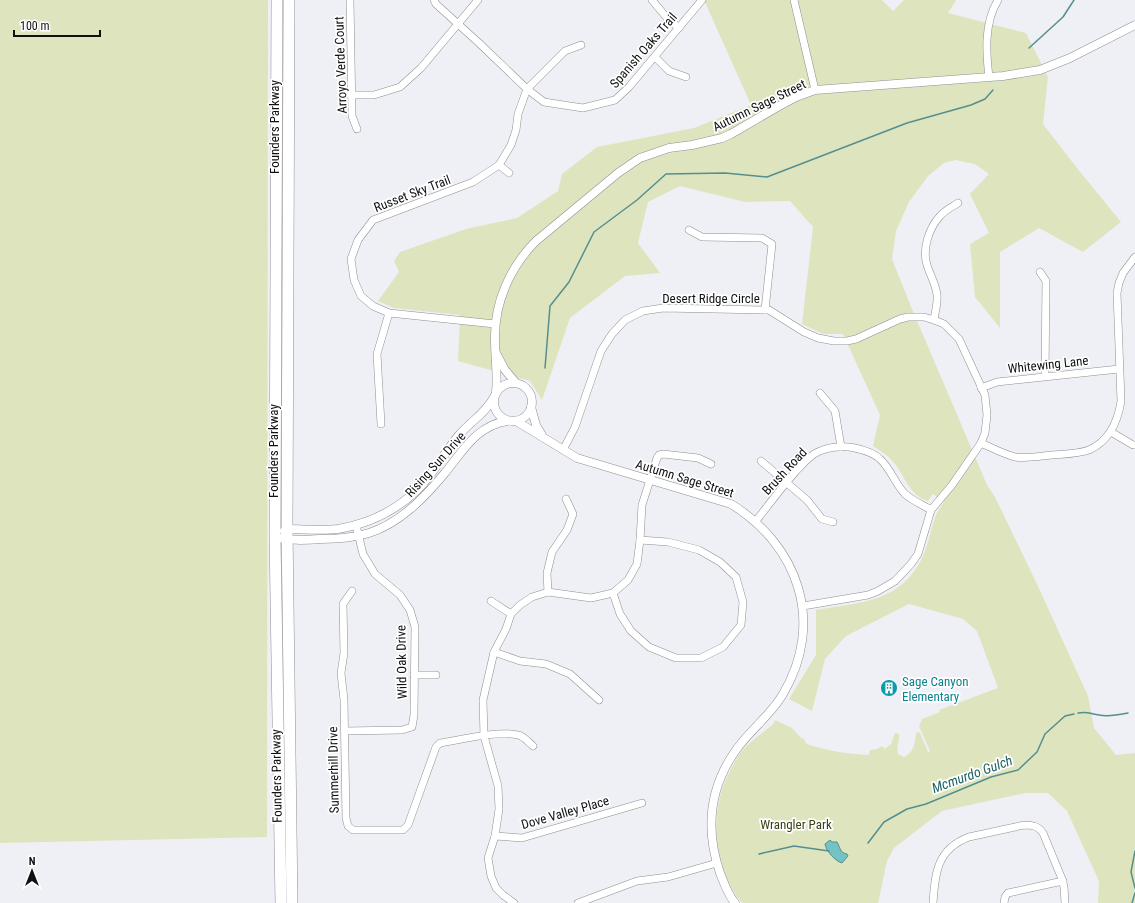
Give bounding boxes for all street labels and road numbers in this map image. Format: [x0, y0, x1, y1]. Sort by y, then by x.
street label: Spanish Oaks Trail [607, 10, 680, 91]
street label: Arroyo Verde Court [331, 16, 350, 114]
street label: Autumn Sage Street [710, 76, 808, 135]
street label: Founders Parkway [267, 80, 282, 174]
street label: Russet Sky Trail [372, 172, 453, 215]
street label: Desert Ridge Circle [662, 291, 760, 306]
street label: Whitewing Lane [1007, 353, 1089, 376]
street label: Founders Parkway [266, 404, 281, 498]
street label: Rising Sun Drive [402, 429, 469, 500]
street label: Brush Road [759, 445, 810, 498]
street label: Autumn Sage Street [634, 456, 736, 501]
street label: Wild Oak Drive [393, 625, 410, 699]
street label: Summerhill Drive [325, 726, 342, 814]
street label: Founders Parkway [268, 728, 285, 823]
street label: Dove Valley Place [520, 793, 611, 832]

